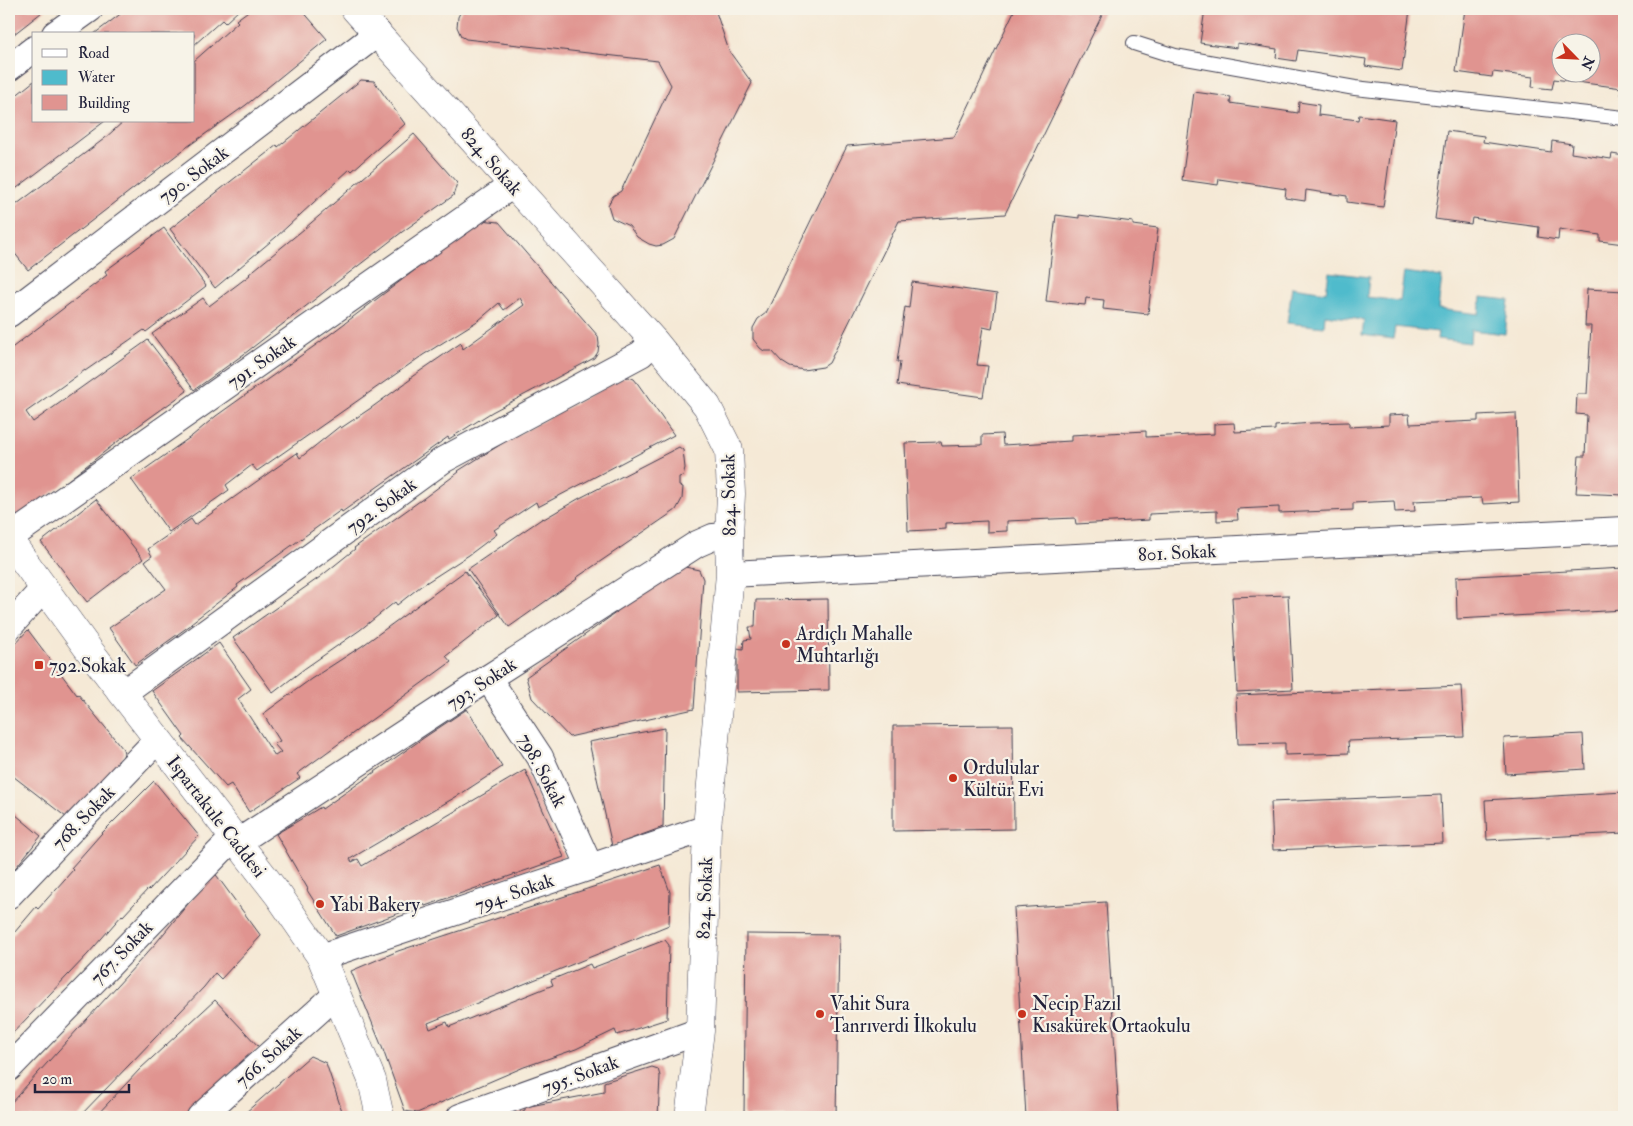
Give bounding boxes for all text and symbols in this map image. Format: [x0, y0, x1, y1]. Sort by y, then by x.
legend [32, 32, 195, 122]
north arrow [1550, 32, 1600, 82]
text: Road [78, 44, 110, 63]
text: N [1577, 53, 1598, 73]
text: Water [77, 68, 115, 87]
text: Building [78, 94, 130, 113]
street label: 824. Sokak [455, 123, 527, 201]
street label: 790. Sokak [154, 141, 233, 209]
street label: 791. Sokak [223, 330, 301, 394]
street label: 824. Sokak [716, 454, 742, 536]
street label: 792. Sokak [342, 472, 422, 539]
street label: 801. Sokak [1137, 539, 1217, 567]
place label: Ardıçlı Mahalle Muhtarlığı [795, 622, 913, 668]
marker: Ardıçlı Mahalle Muhtarlığı [780, 638, 792, 650]
street label: 793. Sokak [442, 652, 521, 715]
place label: 792.Sokak [49, 654, 126, 678]
marker: 792.Sokak [33, 659, 45, 671]
street label: 798. Sokak [513, 729, 572, 812]
street label: Ispartakule Caddesi [160, 751, 271, 883]
place label: Ordulular Kültür Evi [963, 756, 1044, 802]
marker: Ordulular Kültür Evi [947, 772, 959, 784]
street label: 768. Sokak [47, 780, 120, 855]
street label: 824. Sokak [692, 856, 718, 940]
street label: 794. Sokak [472, 868, 557, 918]
place label: Yabi Bakery [330, 893, 421, 917]
marker: Yabi Bakery [314, 898, 326, 910]
street label: 767. Sokak [85, 916, 158, 990]
place label: Vahit Sura Tanrıverdi İlkokulu [830, 992, 977, 1038]
place label: Necip Fazıl Kısakürek Ortaokulu [1032, 992, 1191, 1038]
marker: Vahit Sura Tanrıverdi İlkokulu [814, 1008, 826, 1020]
marker: Necip Fazıl Kısakürek Ortaokulu [1016, 1008, 1028, 1020]
street label: 766. Sokak [231, 1021, 307, 1093]
street label: 795. Sokak [539, 1050, 622, 1100]
scale bar [35, 1061, 129, 1093]
text: 20 m [42, 1070, 72, 1089]

